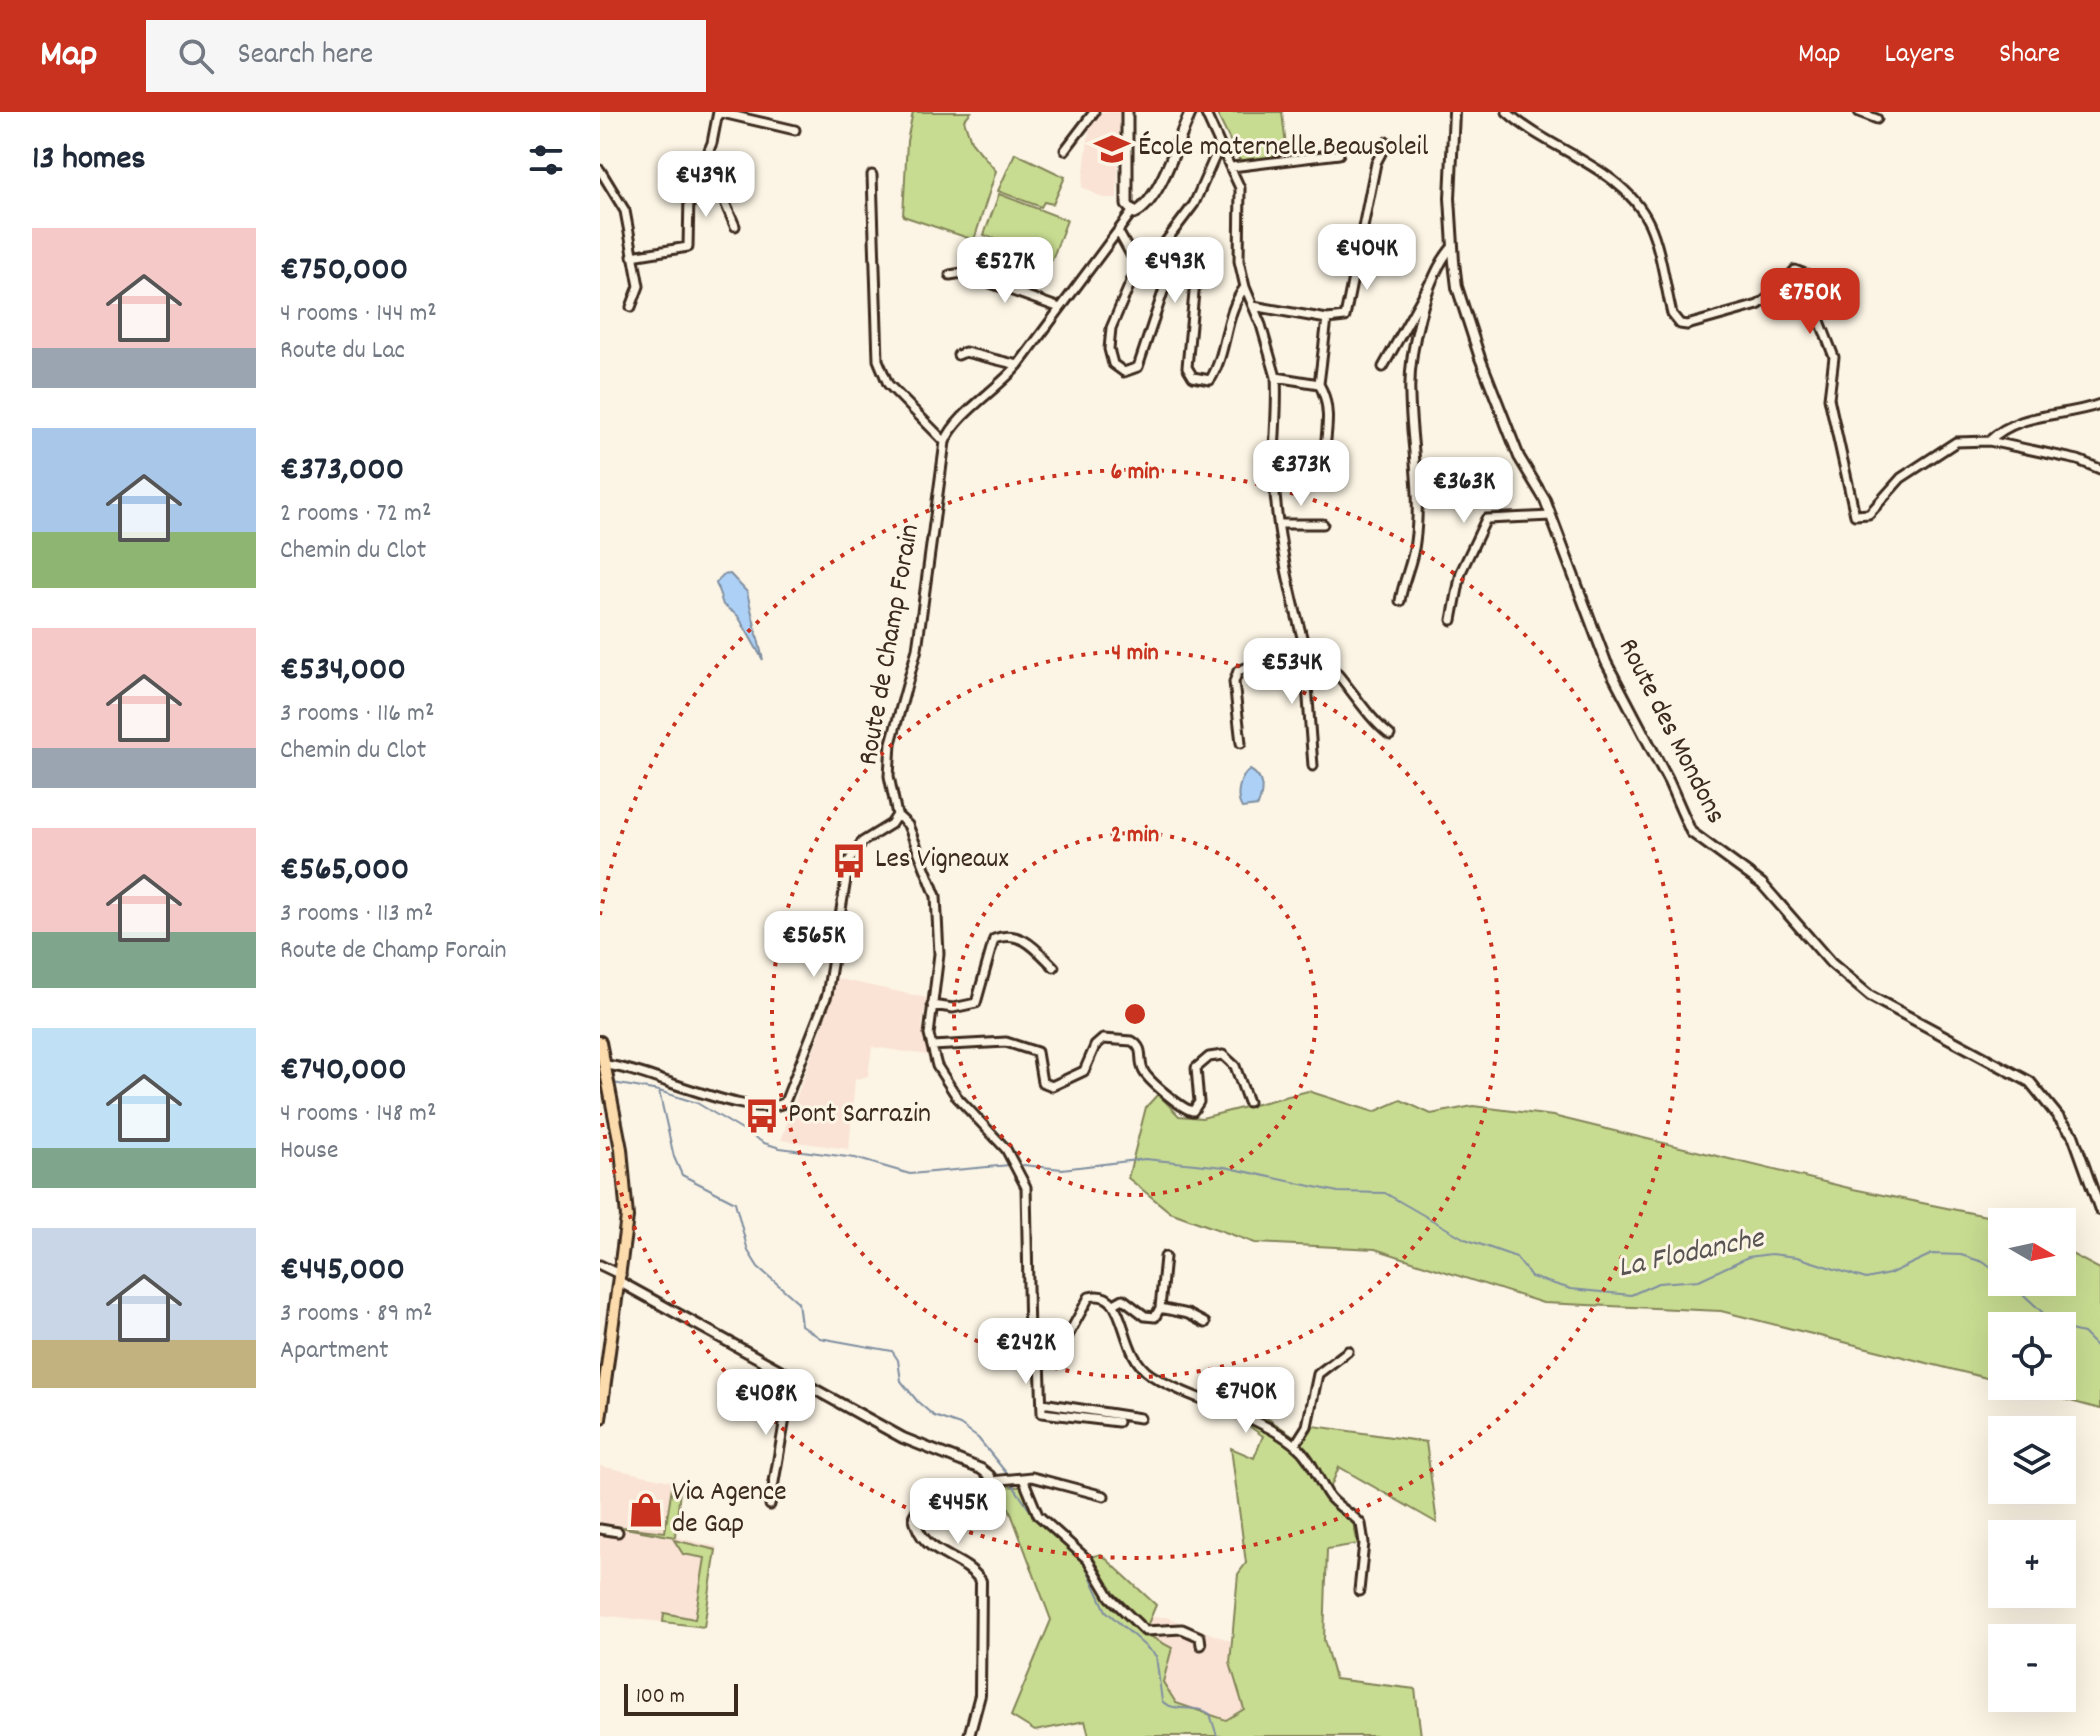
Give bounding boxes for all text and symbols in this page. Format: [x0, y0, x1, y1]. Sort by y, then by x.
search box [146, 20, 706, 92]
text: Map [40, 29, 98, 84]
icon: search [174, 34, 218, 78]
text: Search here [238, 35, 373, 78]
text: Map [1798, 36, 1841, 76]
text: Layers [1885, 36, 1955, 76]
text: Share [1999, 36, 2060, 76]
place label: École maternelle Beausoleil [1138, 129, 1429, 169]
school or university icon: École maternelle Beausoleil [1093, 130, 1131, 168]
text: 13 homes [32, 136, 146, 185]
icon: filters [524, 138, 568, 182]
pin: €439K [650, 151, 762, 219]
text: €439K [676, 158, 736, 195]
pin: €404K [1311, 224, 1423, 292]
text: €404K [1336, 231, 1398, 268]
pin: €527K [949, 237, 1061, 305]
pin: €493K [1119, 237, 1231, 305]
text: €527K [975, 244, 1035, 281]
text: €493K [1145, 244, 1205, 281]
text: €750,000 [280, 247, 408, 296]
icon: home [96, 260, 192, 356]
pin: €750K [1754, 268, 1866, 336]
text: €750K [1779, 275, 1841, 312]
text: 4 rooms · 144 m² [280, 296, 437, 333]
text: Route du Lac [280, 333, 405, 370]
pin: €373K [1245, 440, 1357, 508]
text: €373,000 [280, 447, 404, 496]
text: €373K [1271, 447, 1331, 484]
text: 6 min [1110, 456, 1160, 490]
pin: €363K [1408, 457, 1520, 525]
icon: home [96, 460, 192, 556]
text: €363K [1433, 464, 1495, 501]
text: 2 rooms · 72 m² [280, 496, 431, 533]
street label: Route de Champ Forain [850, 521, 932, 769]
text: Chemin du Clot [280, 533, 426, 570]
street label: Route des Mondons [1606, 632, 1734, 832]
text: 4 min [1111, 637, 1159, 671]
pin: €534K [1236, 638, 1348, 706]
text: €534K [1262, 645, 1322, 682]
text: €534,000 [280, 647, 406, 696]
icon: home [96, 660, 192, 756]
text: 3 rooms · 116 m² [280, 696, 434, 733]
text: Chemin du Clot [280, 733, 426, 770]
text: 2 min [1111, 819, 1159, 853]
place label: Les Vigneaux [875, 841, 1009, 881]
bus stop icon: Les Vigneaux [830, 842, 868, 880]
text: €565,000 [280, 847, 409, 896]
icon: home [96, 860, 192, 956]
text: 3 rooms · 113 m² [280, 896, 433, 933]
pin: €565K [758, 911, 870, 979]
text: €565K [782, 918, 846, 955]
text: Route de Champ Forain [280, 933, 507, 970]
centre of rings [1121, 1000, 1149, 1028]
text: €740,000 [280, 1047, 407, 1096]
icon: home [96, 1060, 192, 1156]
text: 4 rooms · 148 m² [280, 1096, 436, 1133]
place label: Pont Sarrazin [788, 1096, 931, 1136]
bus stop icon: Pont Sarrazin [743, 1097, 781, 1135]
text: House [280, 1133, 338, 1170]
north arrow [1988, 1208, 2076, 1296]
map controls [1988, 1208, 2076, 1712]
water label: La Flodanche [1614, 1218, 1770, 1291]
text: €445,000 [280, 1247, 405, 1296]
icon: home [96, 1260, 192, 1356]
text: 3 rooms · 89 m² [280, 1296, 433, 1333]
button: locate [1988, 1312, 2076, 1400]
pin: €242K [970, 1318, 1082, 1386]
text: €242K [996, 1325, 1056, 1362]
text: Apartment [280, 1333, 389, 1370]
pin: €740K [1190, 1367, 1302, 1435]
pin: €408K [710, 1369, 822, 1437]
text: €740K [1215, 1374, 1277, 1411]
text: €408K [735, 1376, 797, 1413]
button: layers [1988, 1416, 2076, 1504]
place label: Via Agence de Gap [672, 1474, 787, 1546]
pin: €445K [902, 1478, 1014, 1546]
text: €445K [928, 1485, 988, 1522]
shop icon: Via Agence de Gap [627, 1491, 665, 1529]
button: + [1988, 1520, 2076, 1608]
button: − [1988, 1624, 2076, 1712]
scale bar [624, 1680, 738, 1716]
text: 100 m [636, 1682, 685, 1713]

